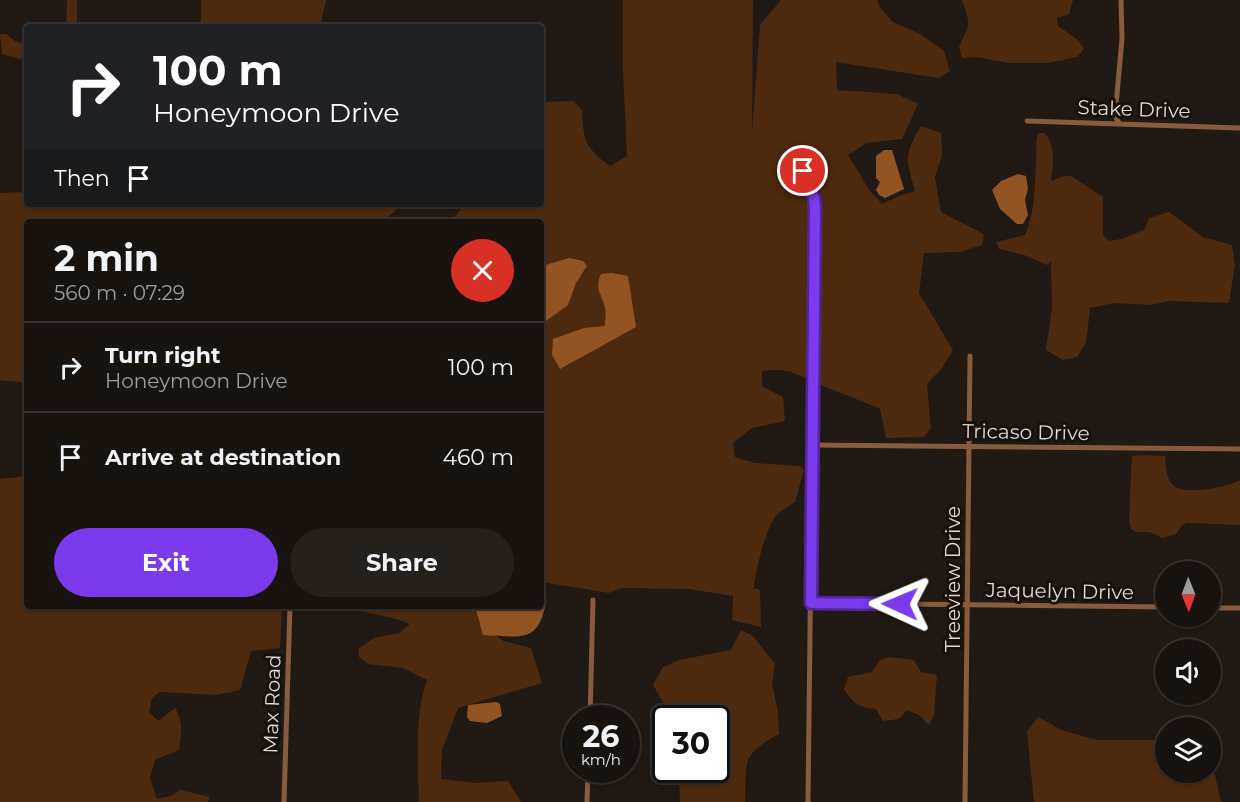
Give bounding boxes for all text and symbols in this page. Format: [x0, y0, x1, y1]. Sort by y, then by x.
text: 100 m [153, 44, 282, 96]
icon: right [54, 48, 132, 126]
street label: Stake Drive [1077, 95, 1191, 123]
text: Honeymoon Drive [153, 96, 399, 129]
pin [777, 145, 828, 196]
icon: arrive [786, 154, 819, 187]
icon: arrive [122, 162, 155, 195]
text: Then [54, 165, 110, 192]
text: 2 min [54, 236, 159, 280]
button: close [451, 239, 514, 302]
text: 560 m · 07:29 [54, 281, 185, 305]
text: Turn right [105, 342, 220, 369]
icon: right [54, 351, 87, 384]
text: 100 m [448, 354, 514, 381]
text: Honeymoon Drive [105, 369, 288, 393]
street label: Tricaso Drive [962, 419, 1090, 445]
icon: arrive [54, 441, 87, 474]
text: Arrive at destination [105, 444, 341, 471]
text: 460 m [442, 444, 514, 471]
street label: Treeview Drive [941, 506, 965, 652]
button: Exit [54, 528, 278, 597]
button: Share [290, 528, 514, 597]
north arrow [1155, 561, 1221, 627]
map controls [1155, 561, 1221, 783]
position arrow [868, 572, 932, 636]
street label: Jaquelyn Drive [985, 578, 1134, 604]
button: sound [1155, 639, 1221, 705]
street label: Max Road [258, 654, 286, 754]
speed limit sign: 30 [652, 705, 730, 783]
button: layers [1155, 717, 1221, 783]
text: 26 [583, 718, 619, 755]
text: km/h [581, 750, 621, 769]

